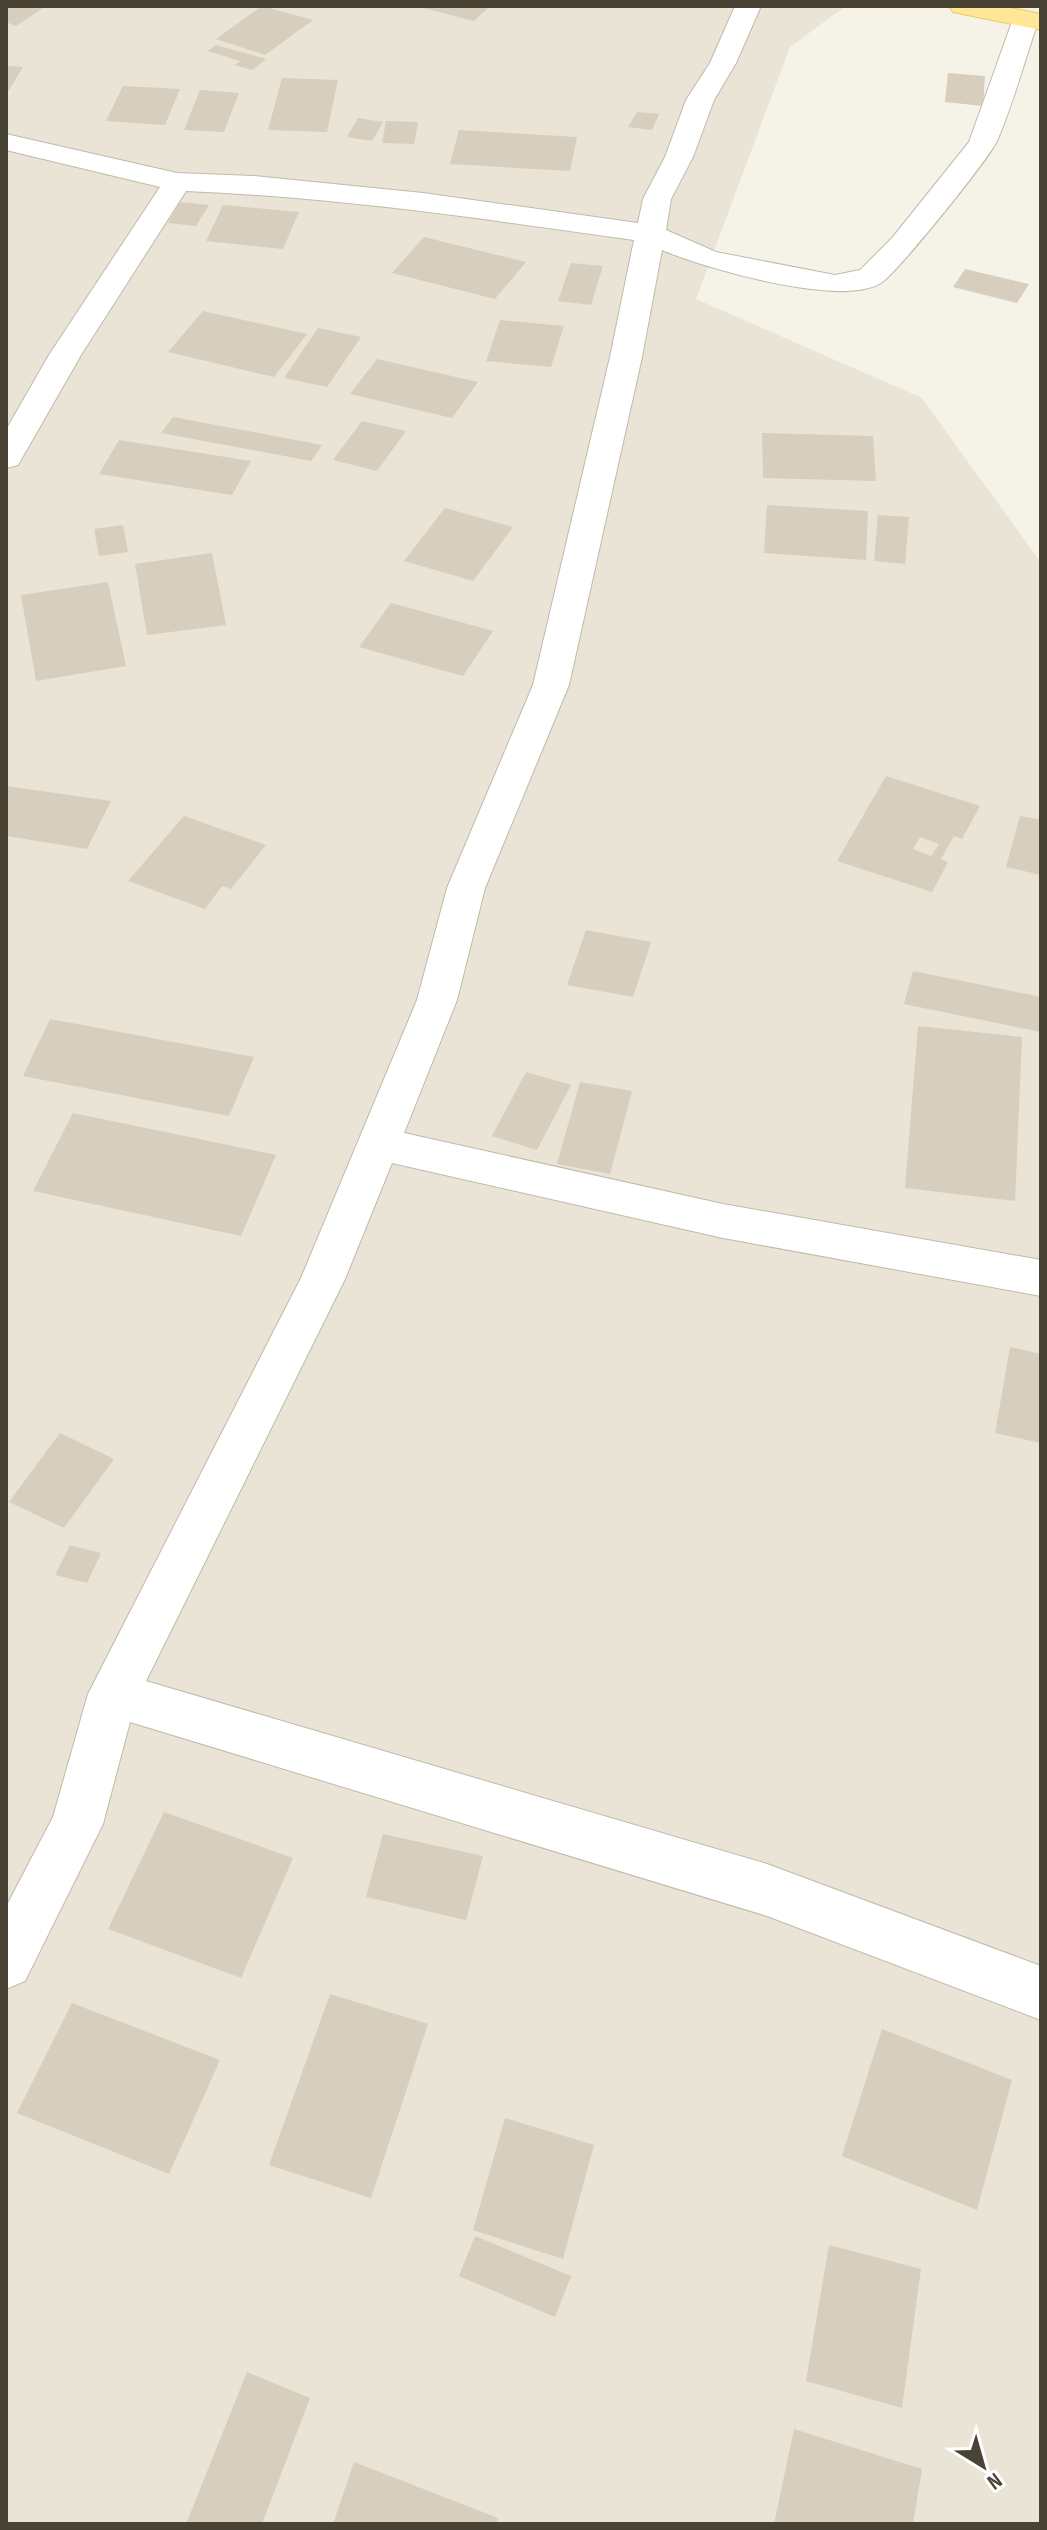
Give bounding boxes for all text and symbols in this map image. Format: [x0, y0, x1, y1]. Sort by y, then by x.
north arrow [943, 2426, 1023, 2506]
text: N [981, 2466, 1007, 2495]

